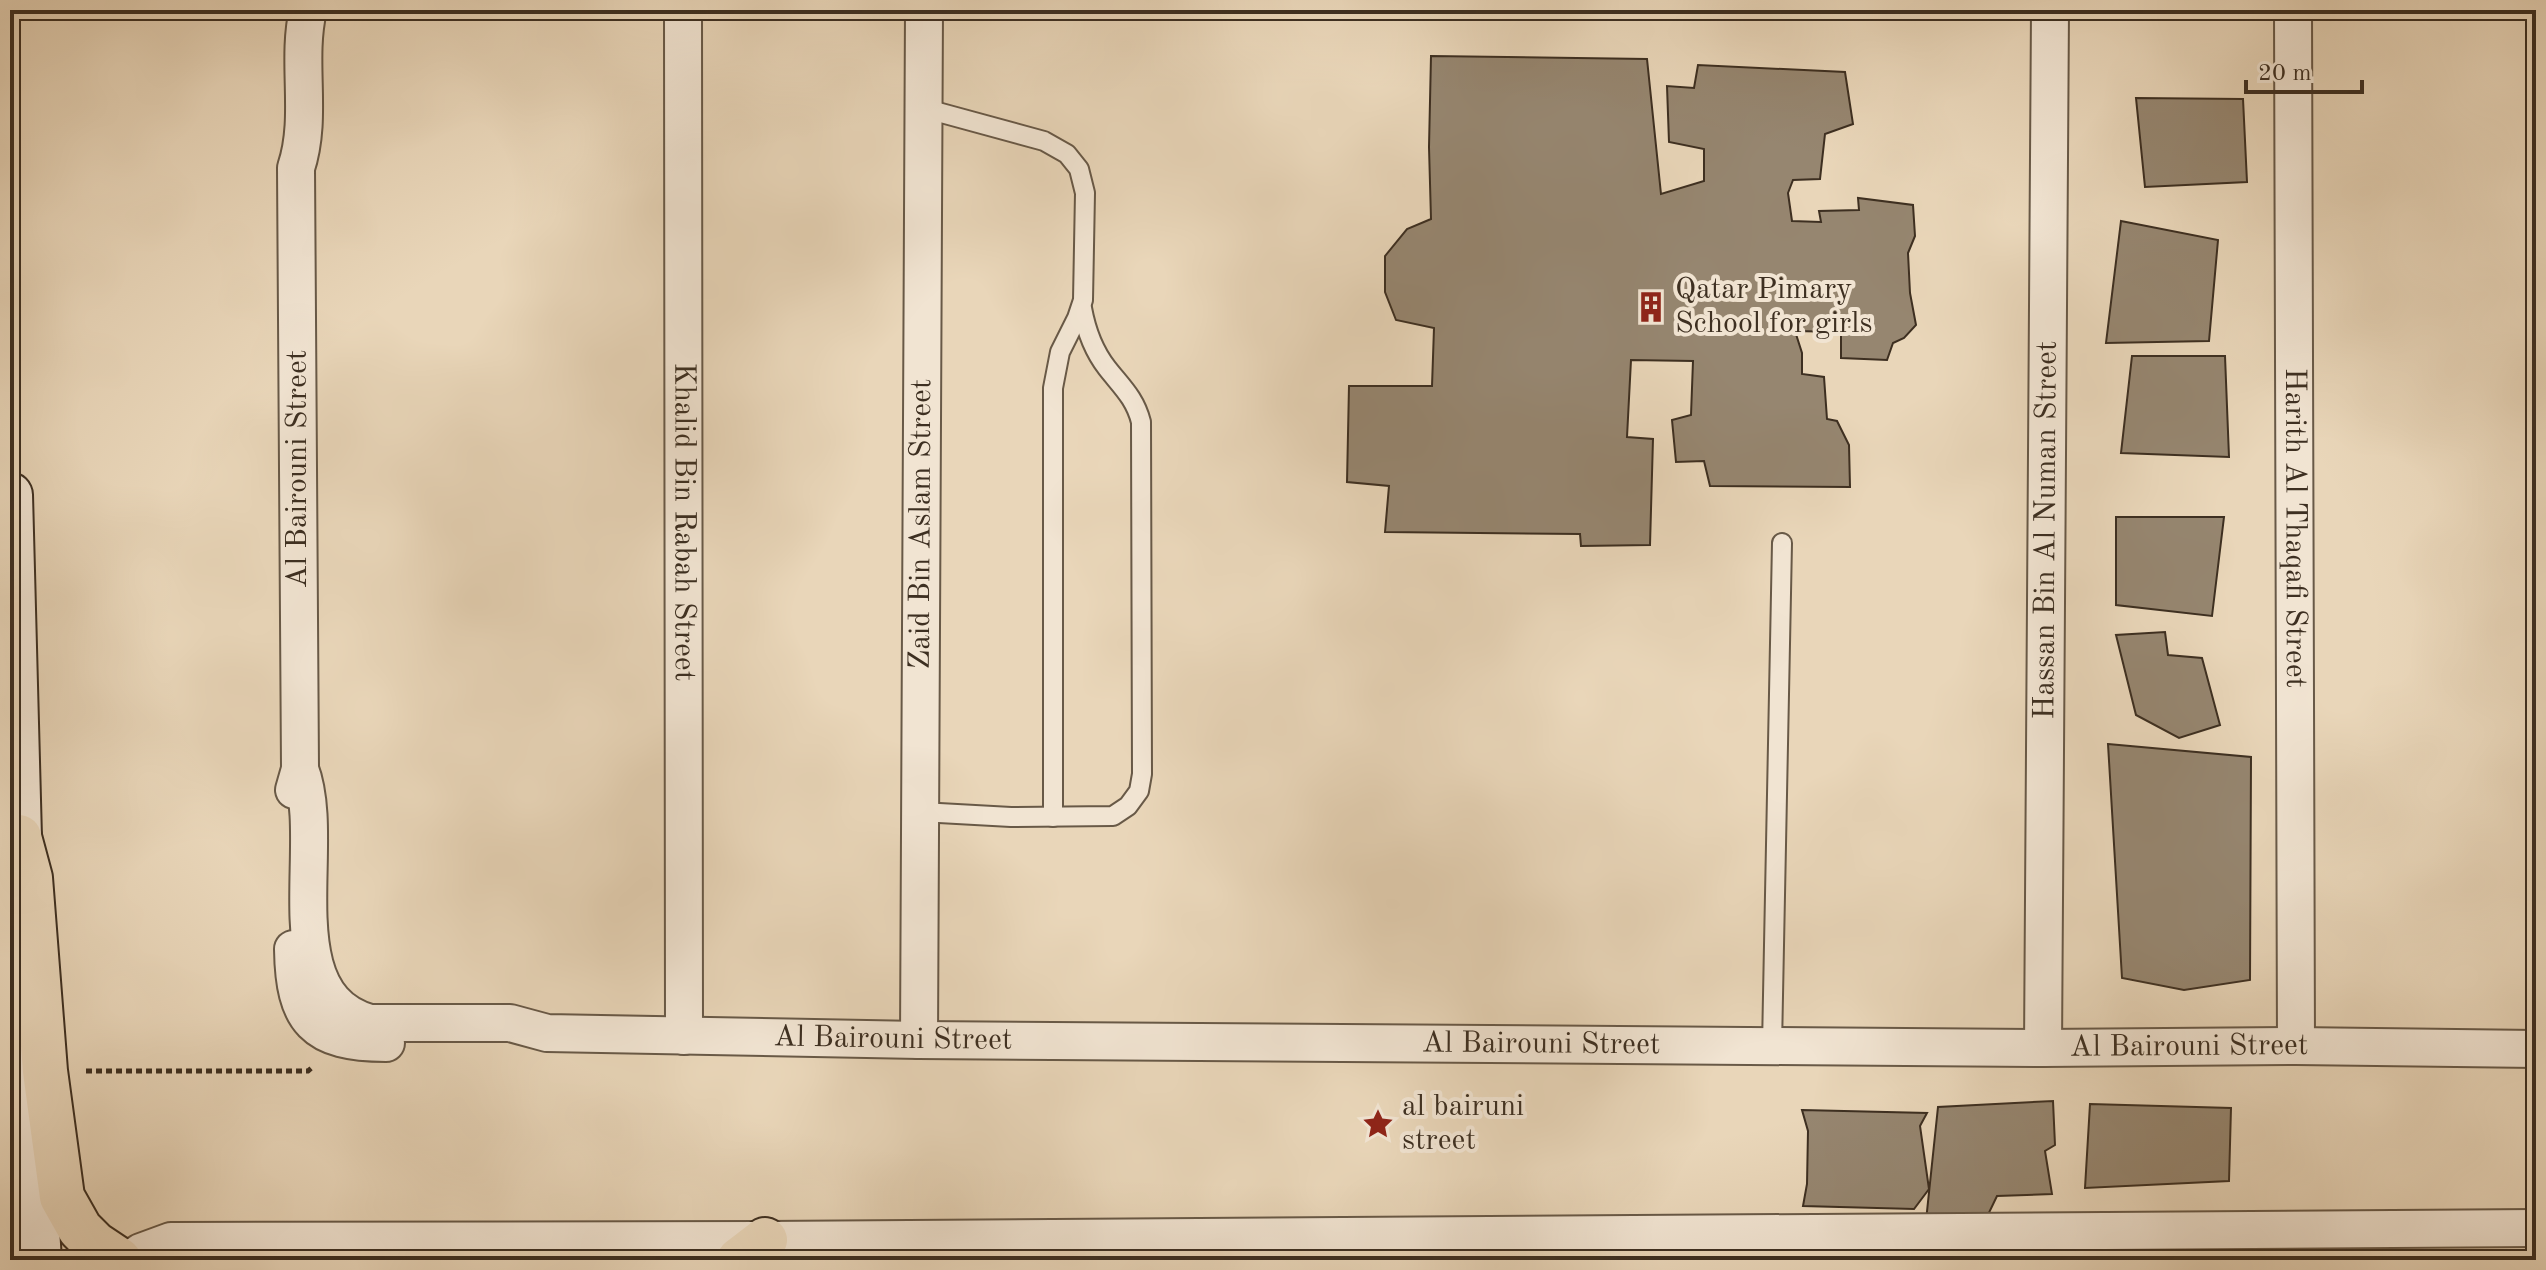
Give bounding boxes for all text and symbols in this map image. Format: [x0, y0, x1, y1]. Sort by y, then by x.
scale bar [2246, 44, 2362, 94]
text: 20 m [2258, 62, 2312, 86]
place label: Qatar Pimary School for girls [1675, 275, 1872, 339]
building icon: Qatar Pimary School for girls [1634, 290, 1668, 324]
street label: Hassan Bin Al Numan Street [2030, 341, 2063, 719]
street label: Al Bairouni Street [283, 350, 313, 588]
street label: Khalid Bin Rabah Street [668, 363, 699, 681]
street label: Harith Al Thaqafi Street [2279, 368, 2310, 688]
street label: Zaid Bin Aslam Street [906, 379, 937, 669]
street label: Al Bairouni Street [773, 1022, 1012, 1056]
street label: Al Bairouni Street [1422, 1029, 1660, 1060]
street label: Al Bairouni Street [2070, 1031, 2308, 1063]
place label: al bairuni street [1402, 1092, 1524, 1156]
place icon: al bairuni street [1361, 1107, 1395, 1141]

